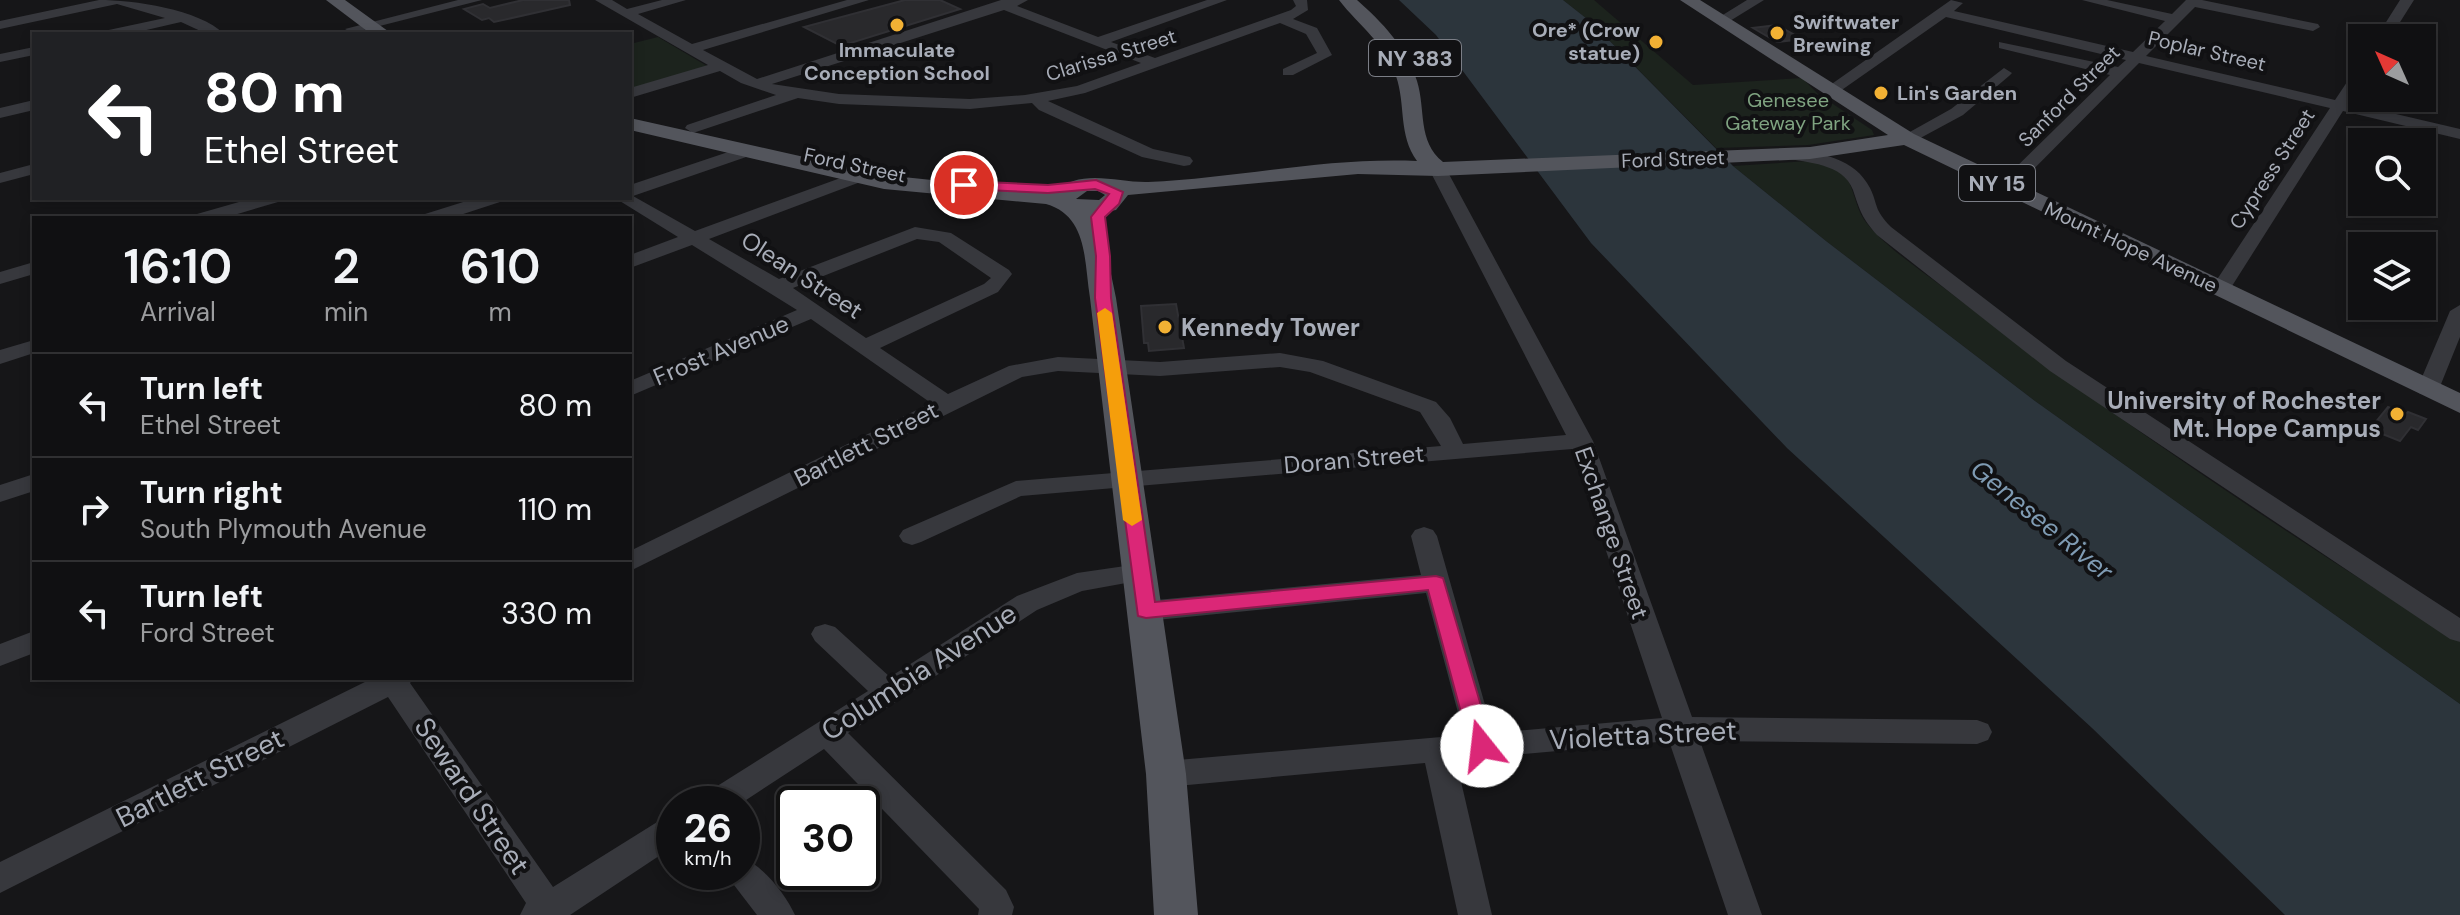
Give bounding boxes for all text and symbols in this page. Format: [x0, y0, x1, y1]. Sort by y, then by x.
place label: Swiftwater Brewing [1793, 9, 1899, 58]
marker: Immaculate Conception School [888, 16, 906, 34]
place label: Ore* (Crow statue) [1532, 17, 1641, 66]
street label: Clarissa Street [1043, 23, 1179, 87]
marker: Swiftwater Brewing [1768, 24, 1786, 42]
north arrow [2348, 24, 2436, 112]
map controls [2348, 24, 2436, 320]
street label: Poplar Street [2146, 25, 2269, 77]
marker: Ore* (Crow statue) [1647, 33, 1665, 51]
place label: Immaculate Conception School [804, 37, 990, 86]
street label: Sanford Street [2013, 39, 2126, 152]
road number: NY 383 [1369, 40, 1461, 76]
text: 80 m [204, 56, 345, 129]
icon: left [72, 64, 176, 168]
place label: Lin's Garden [1897, 80, 2017, 106]
marker: Lin's Garden [1872, 84, 1890, 102]
park label: Genesee Gateway Park [1725, 87, 1851, 136]
street label: Cypress Street [2223, 104, 2321, 234]
text: Ethel Street [204, 127, 399, 174]
button: search [2348, 128, 2436, 216]
street label: Ford Street [802, 142, 909, 189]
street label: Ford Street [1621, 144, 1725, 174]
pin [930, 151, 998, 219]
icon: arrive [942, 163, 986, 207]
road number: NY 15 [1959, 165, 2035, 201]
street label: Mount Hope Avenue [2041, 196, 2221, 298]
street label: Olean Street [735, 224, 869, 326]
button: layers [2348, 232, 2436, 320]
text: 16:10 [124, 235, 232, 298]
text: 2 [332, 235, 360, 298]
text: 610 [460, 235, 540, 298]
text: Arrival [140, 295, 216, 329]
text: min [324, 295, 368, 329]
text: m [489, 295, 512, 329]
street label: Frost Avenue [648, 308, 794, 392]
place label: Kennedy Tower [1181, 312, 1360, 343]
marker: Kennedy Tower [1156, 318, 1174, 336]
text: Turn left [140, 369, 263, 408]
icon: left [72, 383, 116, 427]
place label: University of Rochester Mt. Hope Campus [2107, 385, 2381, 444]
text: 80 m [519, 386, 592, 425]
street label: Bartlett Street [789, 394, 943, 494]
marker: University of Rochester Mt. Hope Campus [2388, 405, 2406, 423]
text: Ethel Street [140, 408, 281, 442]
street label: Doran Street [1282, 437, 1426, 481]
street label: Exchange Street [1568, 443, 1656, 623]
water label: Genesee River [1964, 452, 2121, 589]
text: Turn right [140, 473, 283, 512]
icon: right [72, 487, 116, 531]
text: 110 m [518, 490, 592, 529]
text: South Plymouth Avenue [140, 512, 427, 546]
text: Turn left [140, 577, 263, 616]
icon: left [72, 591, 116, 635]
text: 330 m [501, 594, 592, 633]
street label: Columbia Avenue [814, 595, 1024, 749]
text: Ford Street [140, 616, 275, 650]
position arrow [1440, 704, 1524, 788]
street label: Seward Street [406, 710, 538, 882]
street label: Violetta Street [1548, 712, 1738, 758]
street label: Bartlett Street [110, 720, 290, 836]
speed limit sign: 30 [776, 786, 880, 890]
text: 26 [684, 802, 732, 854]
text: km/h [684, 845, 732, 871]

